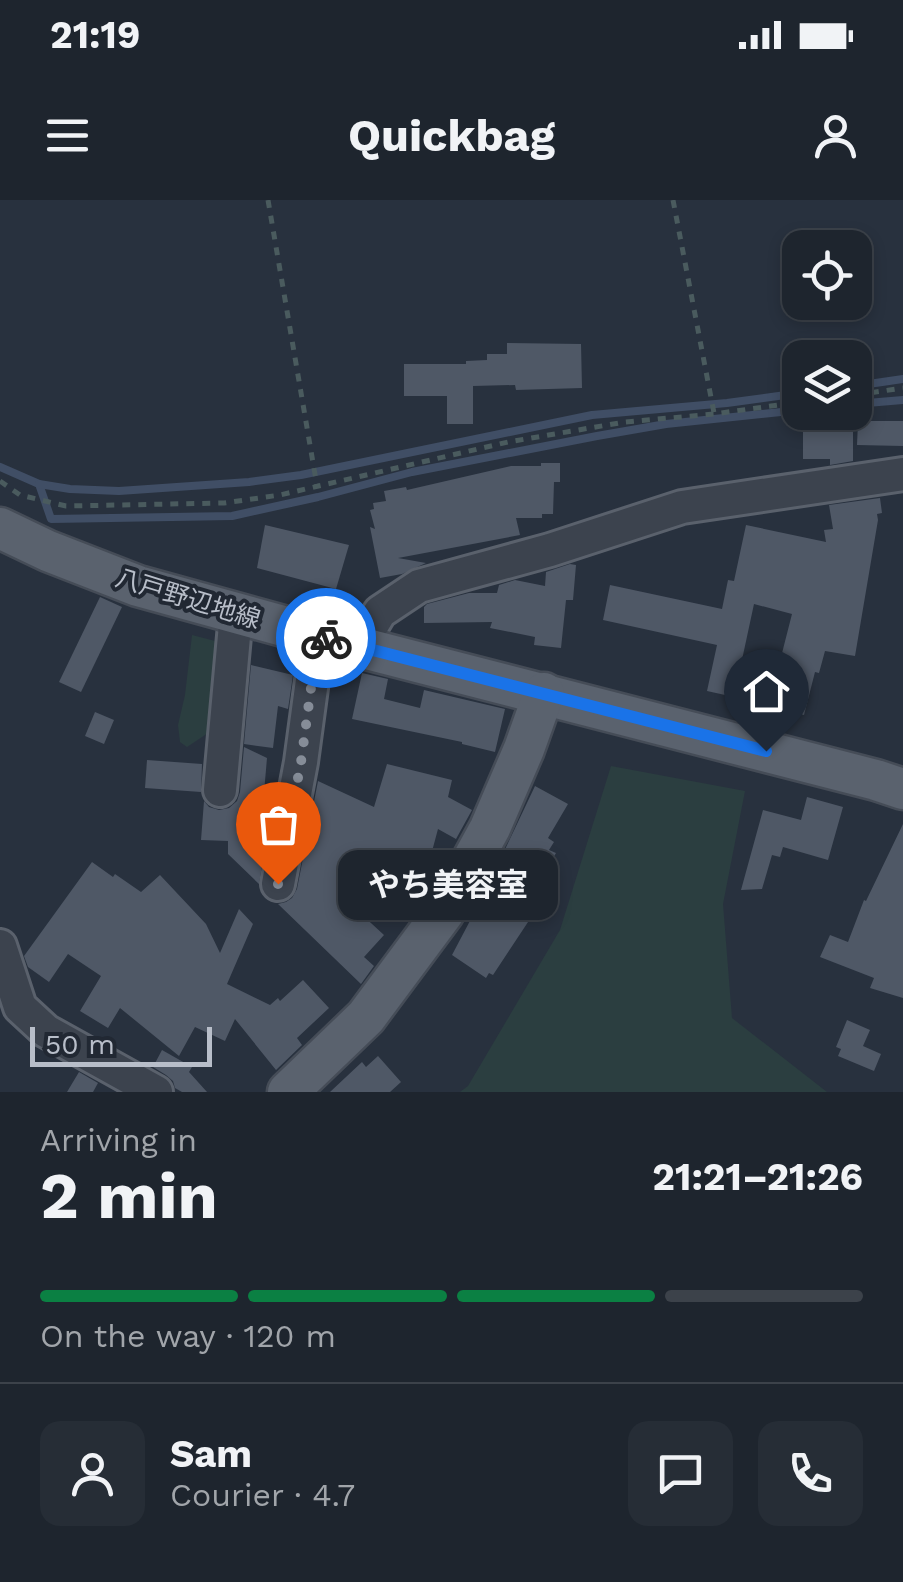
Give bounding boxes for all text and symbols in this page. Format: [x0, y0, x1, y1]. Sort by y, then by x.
text: 21:19 [50, 13, 140, 57]
icon: menu [40, 108, 95, 163]
icon: person [808, 108, 863, 163]
text: Quickbag [348, 109, 555, 162]
map controls [782, 230, 872, 430]
button: locate [782, 230, 872, 320]
button: layers [782, 340, 872, 430]
street label: 八戸野辺地線 [112, 563, 264, 634]
courier [276, 588, 376, 688]
icon: bike [299, 611, 354, 666]
pin [724, 649, 809, 752]
icon: home [739, 664, 794, 719]
pin [236, 782, 321, 885]
icon: bag [251, 797, 306, 852]
callout: やち美容室 [338, 849, 558, 919]
text: やち美容室 [368, 866, 528, 904]
scale bar [30, 1022, 212, 1066]
text: 50 m [45, 1028, 115, 1061]
text: Arriving in [40, 1121, 197, 1159]
text: 21:21–21:26 [652, 1155, 863, 1199]
text: 2 min [40, 1158, 218, 1234]
text: On the way · 120 m [40, 1317, 336, 1355]
button: person [40, 1421, 145, 1526]
button: chat [628, 1421, 733, 1526]
button: phone [758, 1421, 863, 1526]
text: Sam [170, 1432, 252, 1476]
text: Courier · 4.7 [170, 1476, 355, 1514]

